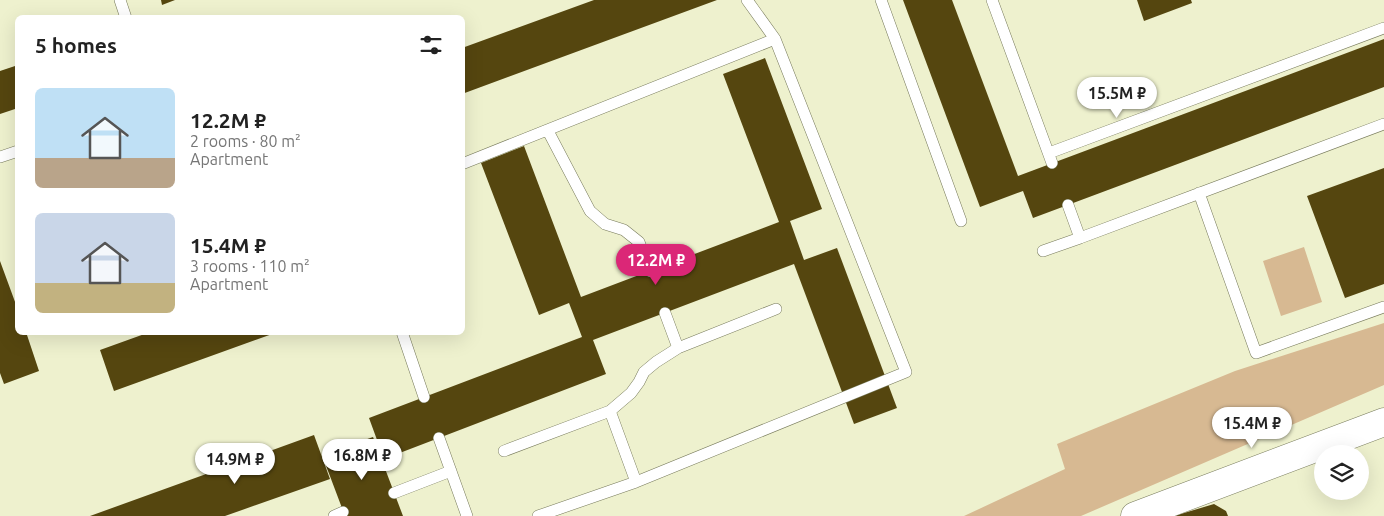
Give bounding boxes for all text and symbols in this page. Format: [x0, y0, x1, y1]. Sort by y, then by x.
icon: filters [417, 31, 445, 59]
text: 5 homes [35, 33, 117, 57]
pin: 15.5M ₽ [1071, 76, 1163, 119]
text: 15.5M ₽ [1088, 84, 1146, 102]
icon: home [75, 108, 135, 168]
text: 12.2M ₽ [190, 108, 266, 132]
text: 2 rooms · 80 m² [190, 132, 301, 150]
text: Apartment [190, 150, 268, 168]
icon: home [75, 233, 135, 293]
text: 15.4M ₽ [190, 233, 266, 257]
pin: 12.2M ₽ [610, 244, 702, 286]
text: 12.2M ₽ [627, 251, 685, 269]
text: 3 rooms · 110 m² [190, 257, 310, 275]
text: Apartment [190, 275, 268, 293]
pin: 15.4M ₽ [1206, 406, 1298, 449]
text: 15.4M ₽ [1223, 414, 1281, 432]
pin: 16.8M ₽ [316, 438, 408, 481]
pin: 14.9M ₽ [189, 442, 281, 485]
map controls [1314, 445, 1369, 500]
button: layers [1314, 445, 1369, 500]
text: 16.8M ₽ [333, 446, 391, 464]
text: 14.9M ₽ [206, 450, 264, 468]

